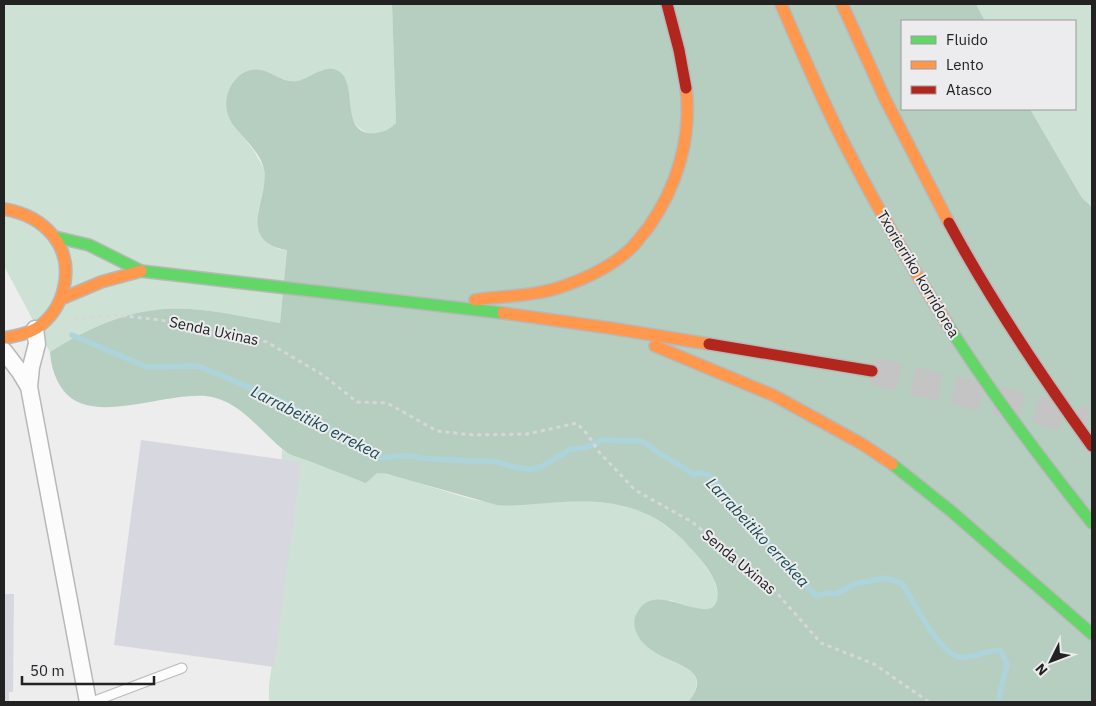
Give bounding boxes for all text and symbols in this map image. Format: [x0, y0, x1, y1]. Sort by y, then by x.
legend [901, 20, 1076, 110]
text: Fluido [946, 30, 988, 49]
text: Lento [946, 55, 984, 74]
text: Atasco [946, 80, 992, 99]
street label: Txorierriko korridorea [873, 207, 964, 341]
street label: Senda Uxinas [168, 312, 261, 349]
water label: Larrabeitiko errekea [248, 381, 384, 463]
water label: Larrabeitiko errekea [702, 473, 814, 591]
street label: Senda Uxinas [698, 525, 780, 598]
north arrow [1026, 636, 1076, 686]
scale bar [22, 654, 155, 686]
text: N [1031, 660, 1051, 679]
text: 50 m [30, 661, 65, 680]

